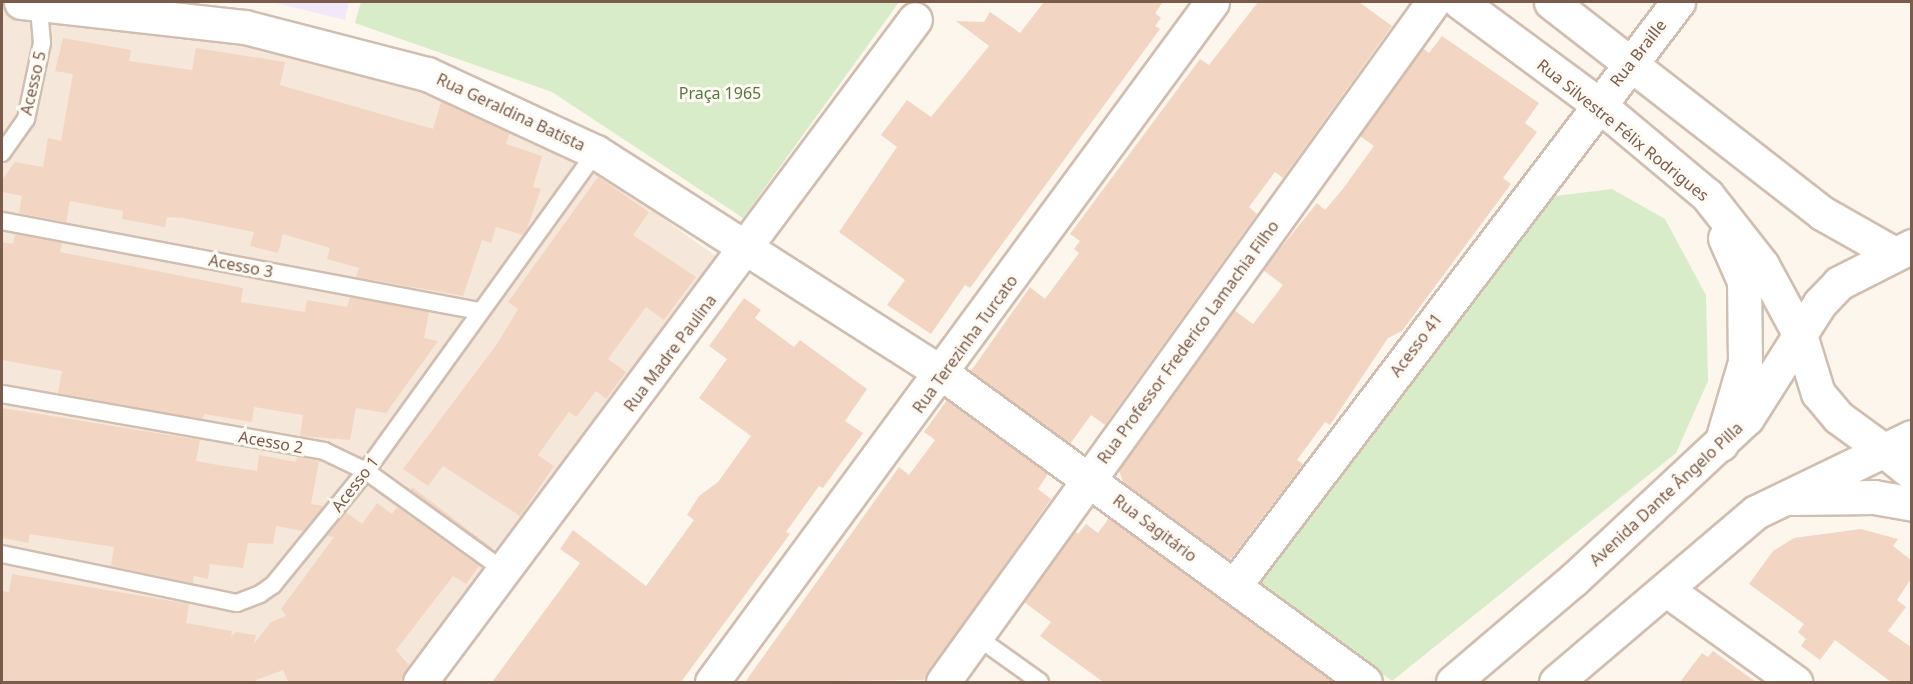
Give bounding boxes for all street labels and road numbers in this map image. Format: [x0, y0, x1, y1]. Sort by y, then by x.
street label: Rua Braille [1606, 16, 1670, 90]
street label: Acesso 5 [16, 49, 50, 117]
street label: Rua Silvestre Félix Rodrigues [1533, 55, 1713, 205]
street label: Rua Geraldina Batista [434, 69, 588, 155]
street label: Rua Professor Frederico Lamachia Filho [1093, 217, 1283, 467]
street label: Acesso 3 [207, 250, 275, 282]
street label: Rua Terezinha Turcato [908, 271, 1022, 417]
street label: Rua Madre Paulina [620, 291, 720, 415]
street label: Acesso 41 [1386, 310, 1446, 380]
street label: Avenida Dante Ângelo Pilla [1586, 418, 1746, 570]
street label: Acesso 2 [237, 427, 305, 457]
street label: Acesso 1 [327, 452, 383, 516]
street label: Rua Sagitário [1109, 490, 1201, 566]

